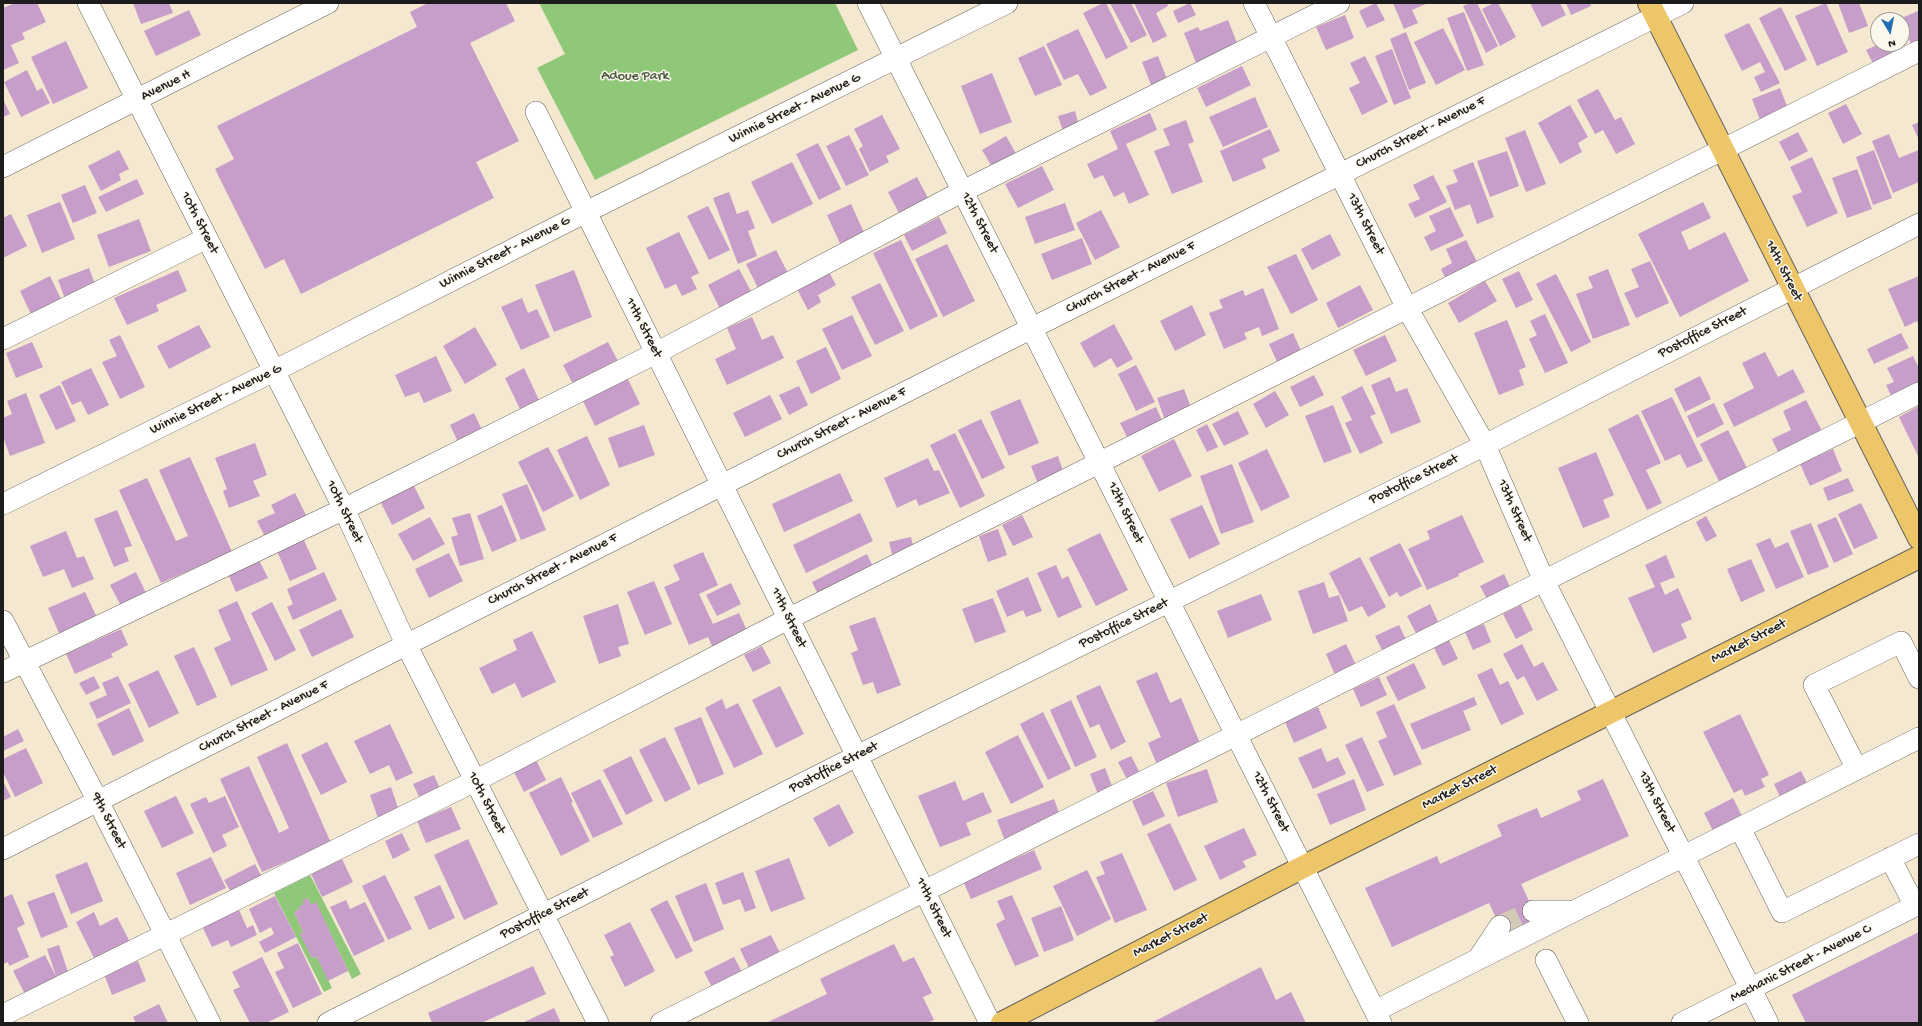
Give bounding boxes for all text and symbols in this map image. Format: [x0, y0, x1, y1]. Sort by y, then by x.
north arrow [1870, 12, 1910, 52]
text: N [1887, 36, 1896, 49]
street label: Avenue H [138, 66, 194, 106]
park label: Adoue Park [601, 69, 669, 85]
street label: Winnie Street - Avenue G [726, 70, 864, 148]
street label: Church Street - Avenue F [1353, 93, 1489, 173]
street label: 10th Street [176, 189, 222, 257]
street label: 12th Street [956, 190, 1002, 256]
street label: 13th Street [1342, 190, 1388, 258]
street label: Winnie Street - Avenue G [437, 213, 573, 293]
street label: Church Street - Avenue F [1063, 238, 1199, 318]
street label: 14th Street [1760, 238, 1806, 304]
street label: 11th Street [621, 295, 665, 361]
street label: Postoffice Street [1656, 303, 1750, 363]
street label: Winnie Street - Avenue G [147, 361, 285, 439]
street label: Church Street - Avenue F [774, 384, 910, 464]
street label: Postoffice Street [1367, 451, 1461, 509]
street label: 13th Street [1493, 477, 1535, 545]
street label: 10th Street [322, 478, 366, 546]
street label: 12th Street [1103, 479, 1147, 547]
street label: Church Street - Avenue F [485, 530, 621, 610]
street label: 11th Street [766, 585, 810, 651]
street label: Postoffice Street [1077, 595, 1171, 653]
street label: Market Street [1709, 616, 1789, 668]
street label: Church Street - Avenue F [196, 677, 332, 757]
street label: Postoffice Street [787, 738, 881, 798]
street label: Market Street [1420, 762, 1500, 814]
street label: 13th Street [1633, 768, 1679, 836]
street label: 10th Street [463, 769, 509, 837]
street label: 12th Street [1247, 769, 1293, 835]
street label: 9th Street [87, 790, 129, 852]
street label: 11th Street [911, 875, 955, 941]
street label: Postoffice Street [498, 884, 592, 944]
street label: Market Street [1131, 910, 1211, 962]
street label: Mechanic Street - Avenue C [1728, 921, 1874, 1007]

